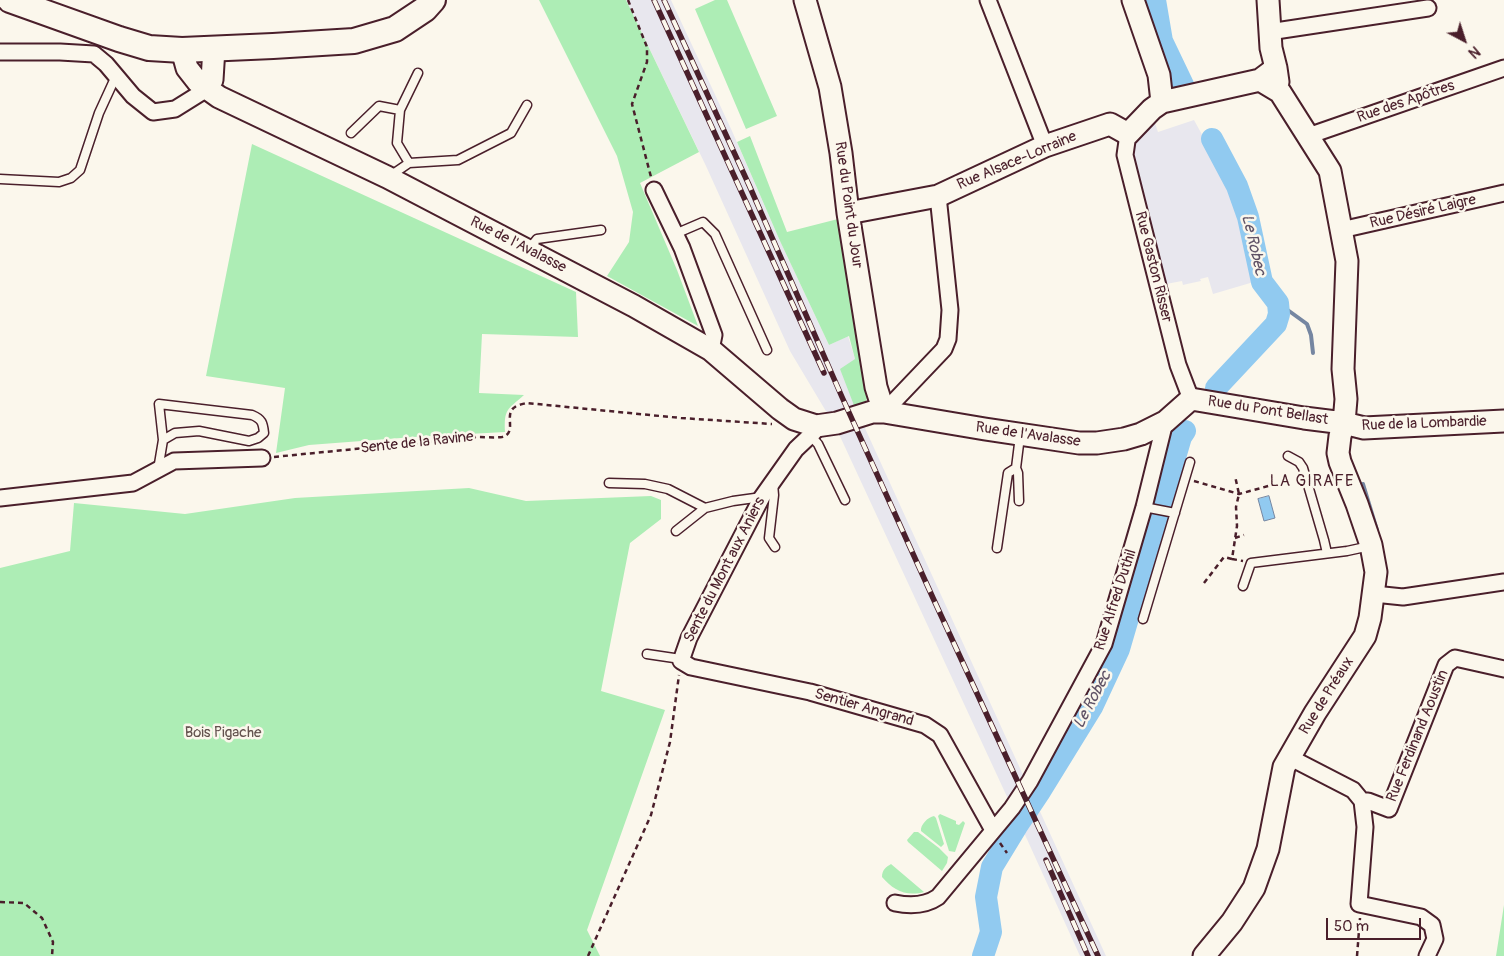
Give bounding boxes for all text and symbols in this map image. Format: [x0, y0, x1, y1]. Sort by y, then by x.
north arrow [1439, 15, 1489, 65]
text: N [1465, 42, 1483, 61]
street label: Rue des Apôtres [1355, 77, 1457, 127]
street label: Rue Alsace-Lorraine [955, 128, 1079, 194]
street label: Rue du Point du Jour [830, 140, 866, 270]
street label: Rue Désiré Laigre [1368, 191, 1478, 233]
street label: Rue Gaston Risser [1131, 210, 1175, 324]
street label: Rue de l'Avalasse [467, 213, 569, 277]
water label: Le Robec [1237, 213, 1269, 277]
street label: Rue du Pont Bellast [1207, 393, 1329, 429]
street label: Rue de la Lombardie [1361, 413, 1487, 435]
street label: Rue de l'Avalasse [975, 419, 1081, 451]
street label: Sente de la Ravine [360, 428, 474, 458]
district label: LA GIRAFE [1269, 472, 1355, 492]
street label: Sente du Mont aux Aniers [681, 494, 769, 646]
street label: Rue Alfred Duthil [1091, 547, 1141, 653]
street label: Rue de Préaux [1296, 654, 1358, 738]
street label: Rue Ferdinand Aoustin [1383, 667, 1453, 805]
water label: Le Robec [1070, 668, 1116, 732]
street label: Sentier Angrand [812, 685, 916, 731]
park label: Bois Pigache [185, 724, 261, 742]
scale bar [1329, 908, 1424, 940]
text: 50 m [1334, 917, 1369, 936]

